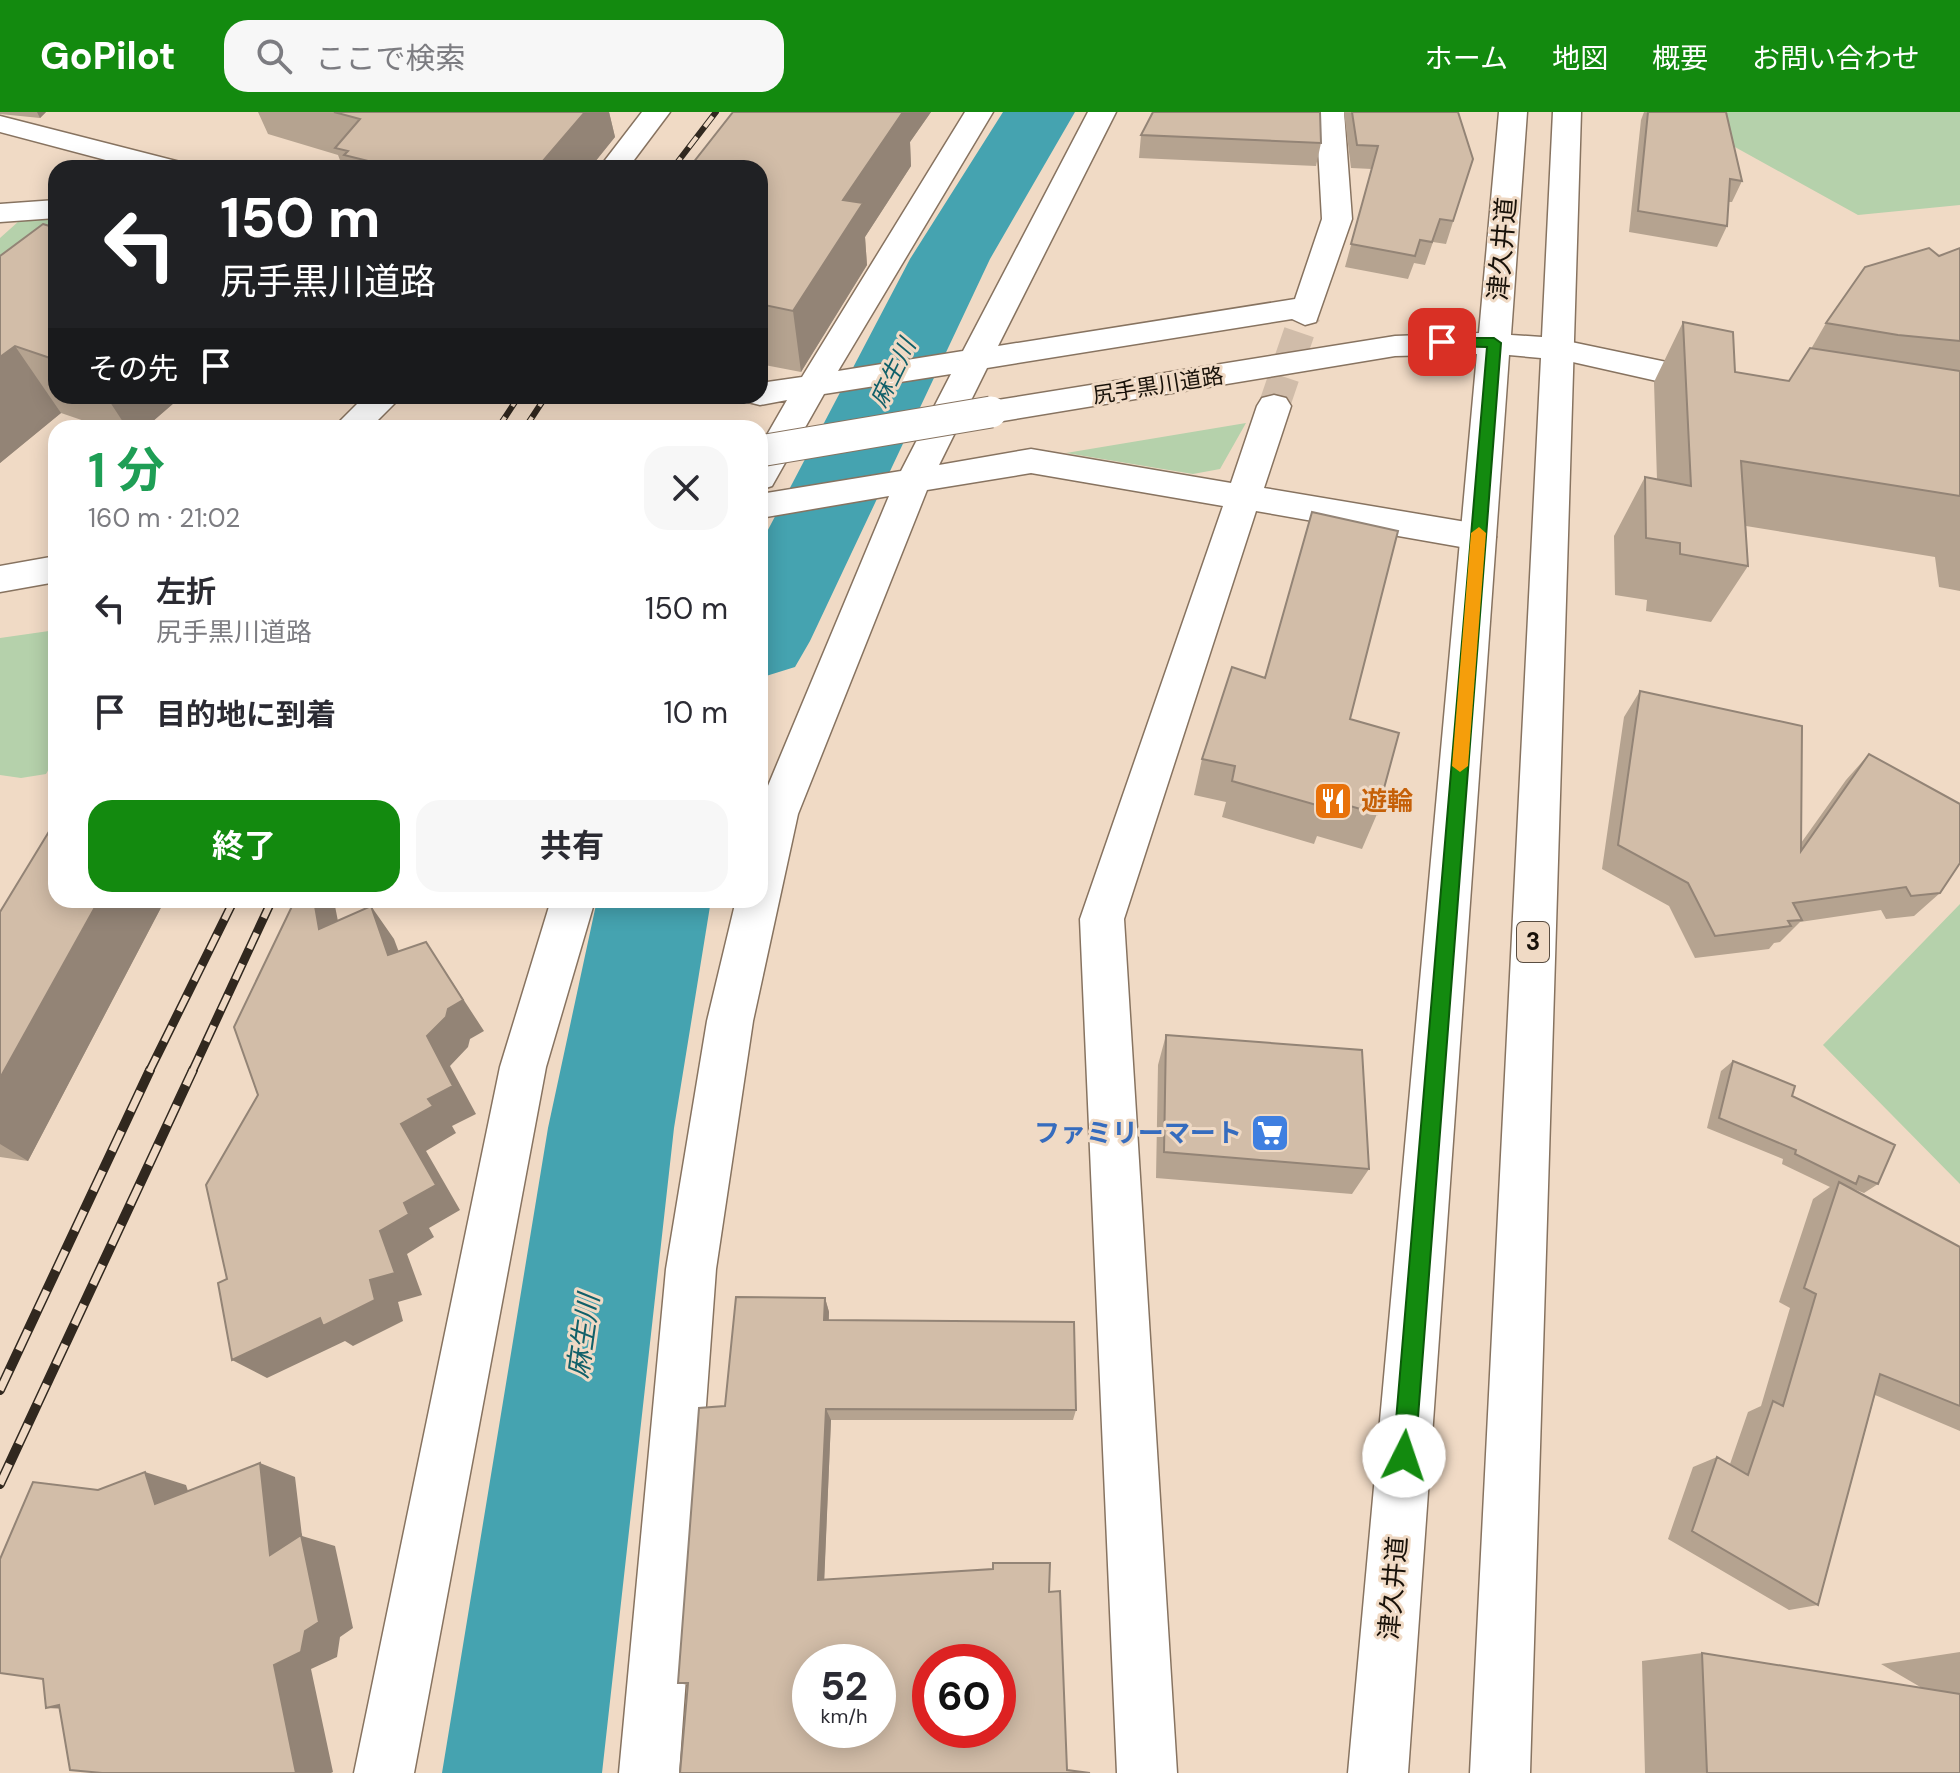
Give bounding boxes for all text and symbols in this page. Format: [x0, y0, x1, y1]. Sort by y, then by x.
search box [224, 20, 784, 92]
text: GoPilot [40, 31, 176, 81]
icon: search [252, 34, 296, 78]
text: ここで検索 [316, 39, 466, 78]
text: ホーム [1425, 40, 1508, 77]
text: 地図 [1552, 40, 1608, 77]
text: 概要 [1652, 40, 1708, 77]
text: お問い合わせ [1752, 40, 1920, 77]
text: 150 m [220, 181, 381, 254]
icon: left [88, 192, 192, 296]
street label: 津久井道 [1481, 196, 1523, 302]
text: 尻手黒川道路 [220, 258, 436, 305]
pin [1408, 308, 1476, 376]
icon: arrive [1420, 320, 1464, 364]
water label: 麻生川 [863, 331, 924, 412]
icon: arrive [194, 344, 238, 388]
text: その先 [88, 349, 178, 388]
street label: 尻手黒川道路 [1091, 361, 1226, 410]
text: 1 分 [88, 439, 165, 502]
button: close [644, 446, 728, 530]
text: 160 m · 21:02 [88, 501, 240, 535]
text: 左折 [156, 572, 216, 611]
icon: left [88, 586, 132, 630]
text: 150 m [645, 589, 728, 628]
text: 尻手黒川道路 [156, 615, 312, 649]
icon: arrive [88, 690, 132, 734]
text: 10 m [663, 693, 728, 732]
text: 目的地に到着 [156, 695, 336, 734]
restaurant icon: 遊輪 [1312, 780, 1354, 822]
place label: 遊輪 [1361, 784, 1413, 818]
button: 終了 [88, 800, 400, 892]
button: 共有 [416, 800, 728, 892]
road number: 3 [1517, 922, 1549, 962]
supermarket icon: ファミリーマート [1249, 1112, 1291, 1154]
place label: ファミリーマート [1034, 1116, 1242, 1150]
water label: 麻生川 [559, 1289, 608, 1380]
position arrow [1362, 1414, 1446, 1498]
street label: 津久井道 [1372, 1535, 1414, 1641]
speed limit sign: 60 [912, 1644, 1016, 1748]
text: 52 [820, 1660, 868, 1712]
text: km/h [820, 1703, 868, 1729]

